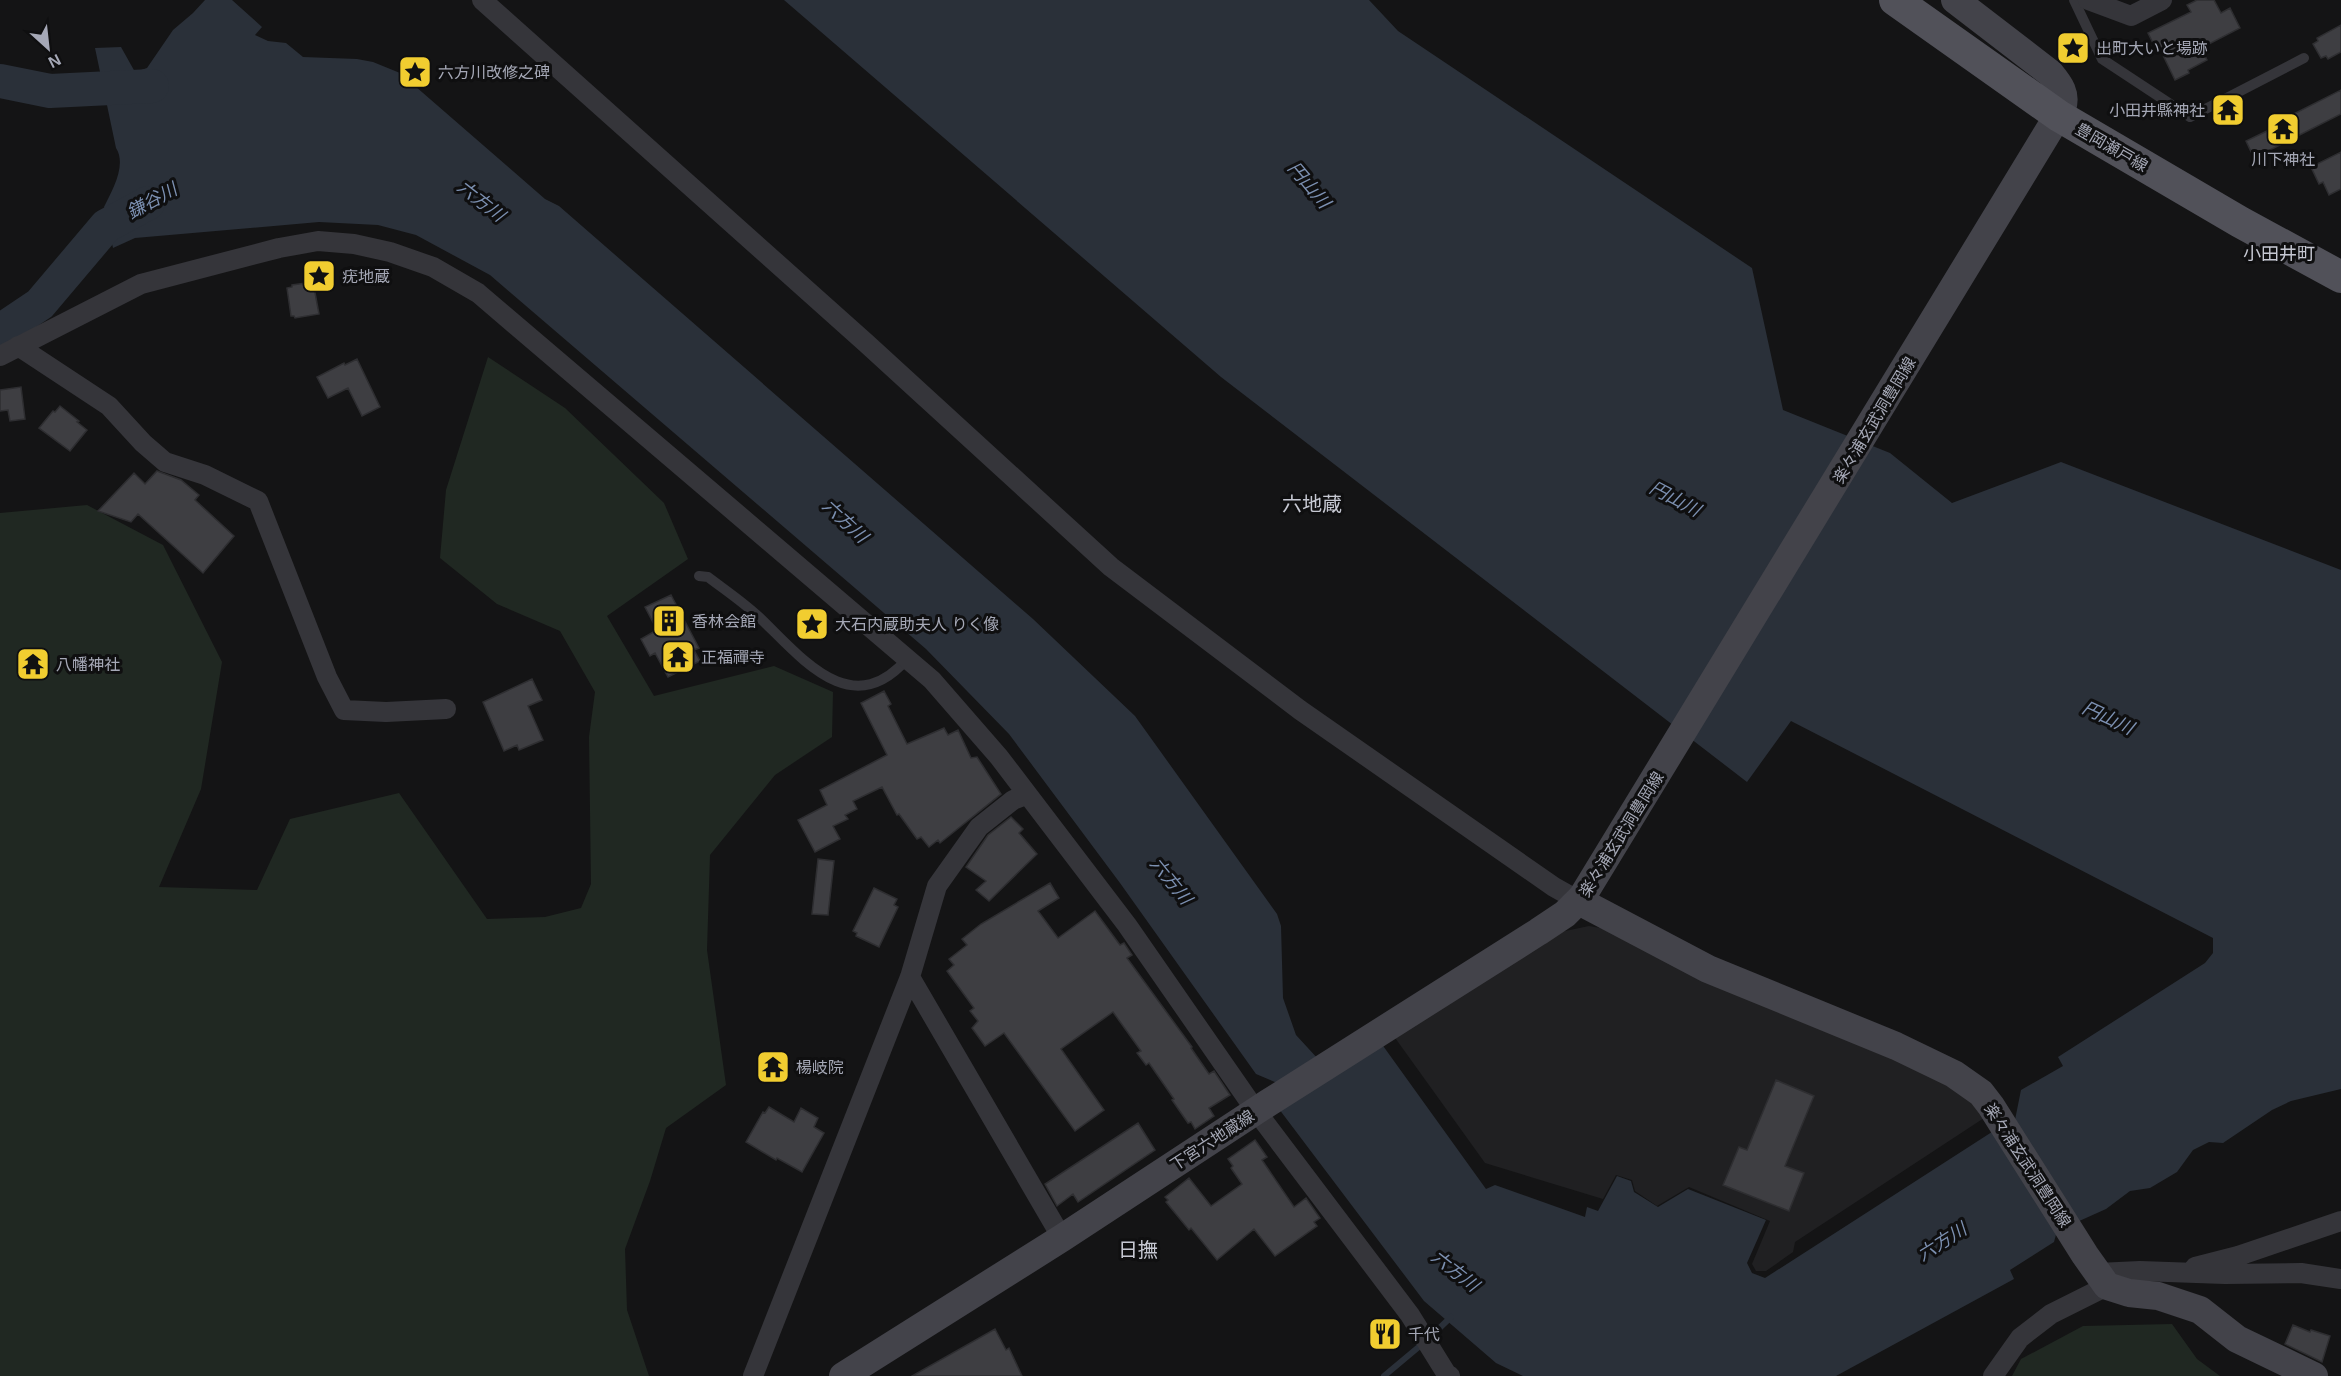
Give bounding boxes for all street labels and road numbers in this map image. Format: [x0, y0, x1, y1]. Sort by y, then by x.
street label: 豊岡瀬戸線 [2073, 120, 2151, 175]
street label: 楽々浦玄武洞豊岡線 [1830, 354, 1919, 486]
street label: 楽々浦玄武洞豊岡線 [1576, 769, 1667, 900]
street label: 楽々浦玄武洞豊岡線 [1981, 1100, 2074, 1230]
street label: 下宮六地蔵線 [1167, 1107, 1257, 1174]

